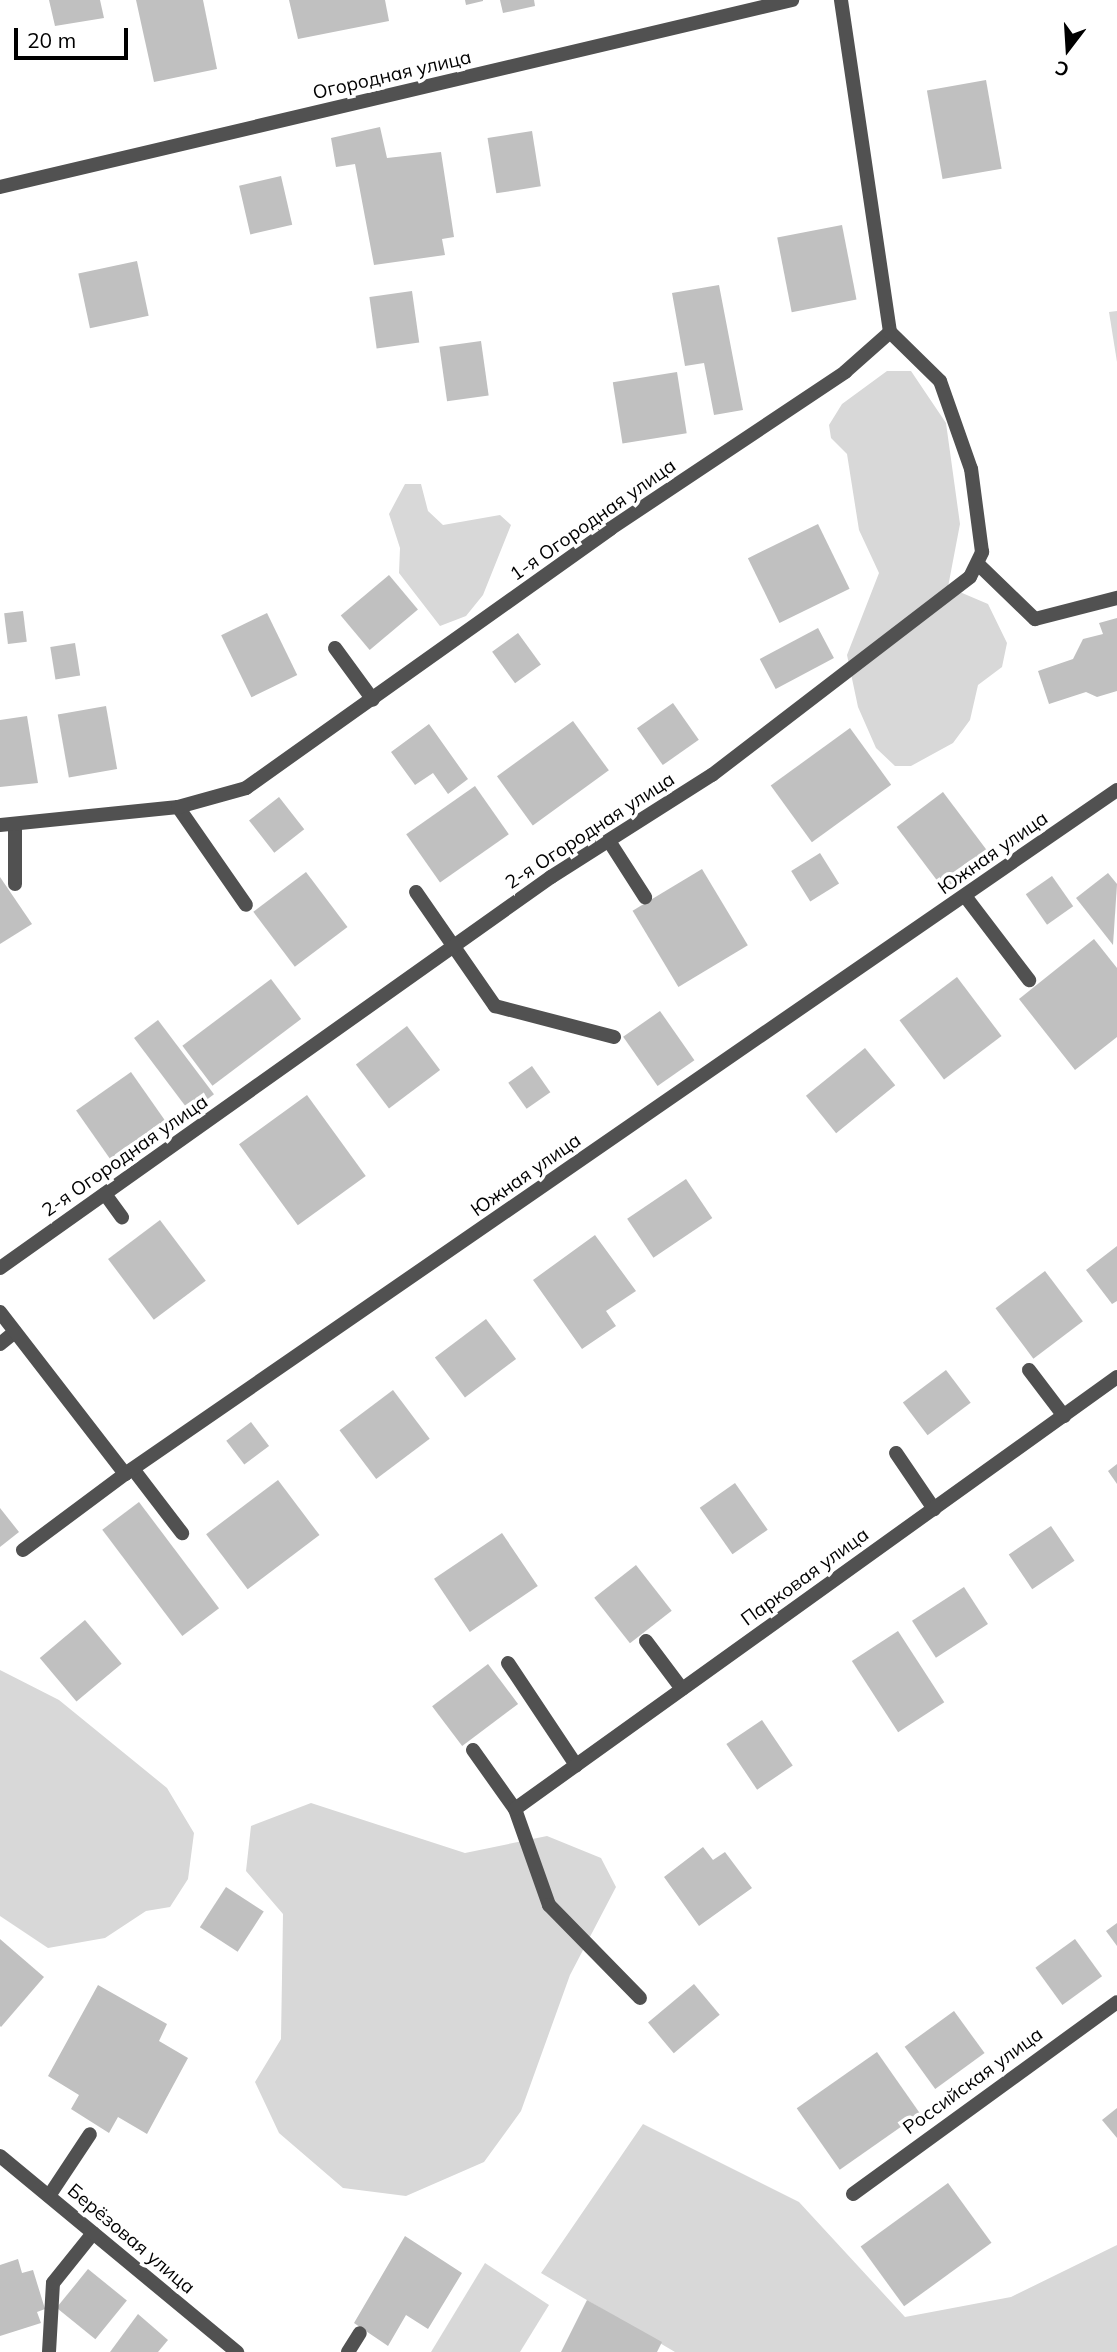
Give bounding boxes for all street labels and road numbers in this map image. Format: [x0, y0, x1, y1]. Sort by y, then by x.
street label: Огородная улица [310, 46, 474, 104]
street label: 1-я Огородная улица [506, 454, 680, 586]
street label: 2-я Огородная улица [501, 768, 679, 894]
street label: Южная улица [934, 807, 1052, 899]
street label: 2-я Огородная улица [38, 1090, 212, 1222]
street label: Южная улица [467, 1129, 585, 1221]
street label: Парковая улица [737, 1523, 873, 1631]
street label: Российская улица [899, 2023, 1047, 2139]
street label: Берёзовая улица [63, 2179, 199, 2299]

